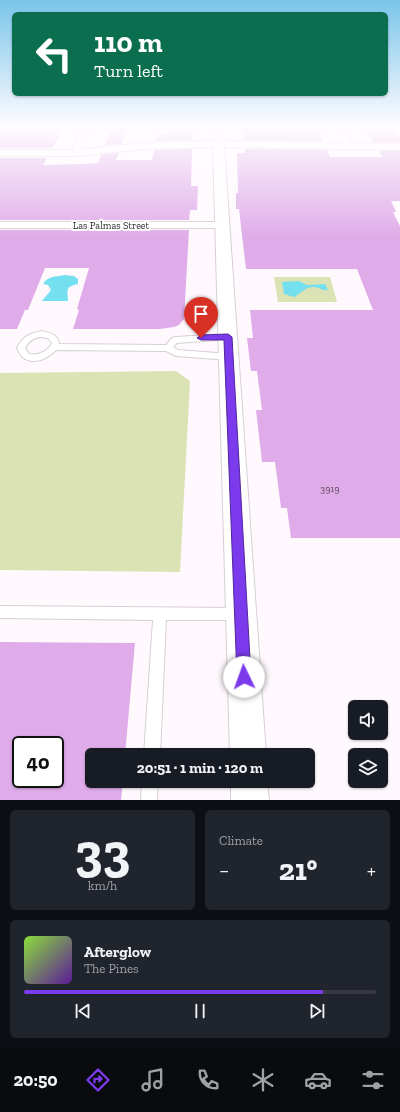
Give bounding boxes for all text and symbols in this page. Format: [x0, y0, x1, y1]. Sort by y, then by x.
text: 110 m [94, 26, 163, 59]
icon: left [28, 28, 80, 80]
text: Turn left [94, 60, 163, 82]
street label: Las Palmas Street [73, 220, 150, 232]
pin [184, 297, 218, 338]
icon: arrive [190, 303, 212, 325]
house number: 3919 [320, 483, 340, 495]
position arrow [223, 656, 265, 698]
map controls [348, 700, 388, 788]
button: sound [348, 700, 388, 740]
speed limit sign: 40 [12, 736, 64, 788]
button: layers [348, 748, 388, 788]
text: 20:51 · 1 min · 120 m [137, 759, 263, 777]
text: 33 [75, 821, 130, 883]
text: Climate [219, 833, 263, 848]
text: 21° [279, 852, 317, 888]
text: − [219, 857, 229, 884]
text: + [367, 857, 376, 884]
text: km/h [88, 878, 117, 893]
text: Afterglow [84, 943, 151, 961]
text: The Pines [84, 961, 139, 976]
icon: previous [72, 1000, 94, 1022]
icon: pause [189, 1000, 211, 1022]
icon: next [306, 1000, 328, 1022]
icon: directions [84, 1066, 112, 1094]
icon: music [139, 1066, 167, 1094]
icon: phone [194, 1066, 222, 1094]
icon: climate [249, 1066, 277, 1094]
icon: car [304, 1066, 332, 1094]
icon: filters [359, 1066, 387, 1094]
text: 20:50 [13, 1069, 58, 1091]

